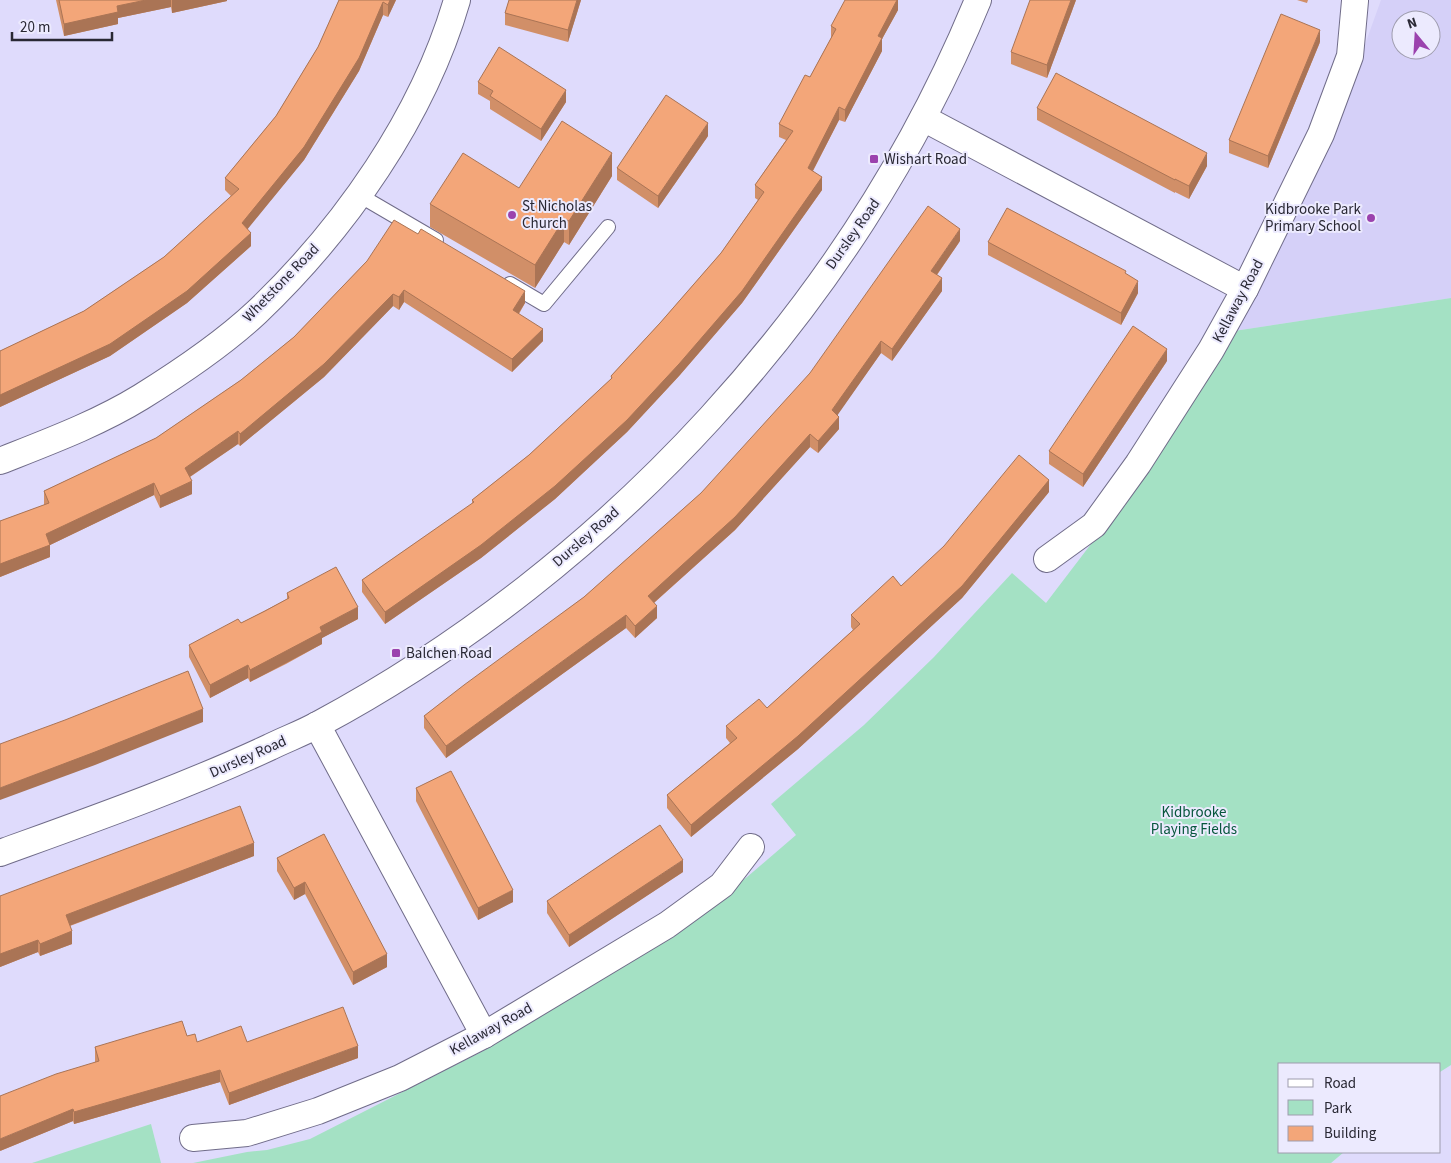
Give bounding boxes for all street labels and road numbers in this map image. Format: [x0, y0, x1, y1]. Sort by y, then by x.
street label: Dursley Road [821, 194, 885, 274]
street label: Whetstone Road [238, 239, 324, 327]
street label: Kellaway Road [1207, 256, 1269, 346]
street label: Dursley Road [548, 502, 624, 572]
street label: Dursley Road [206, 731, 290, 783]
street label: Kellaway Road [446, 998, 536, 1060]

